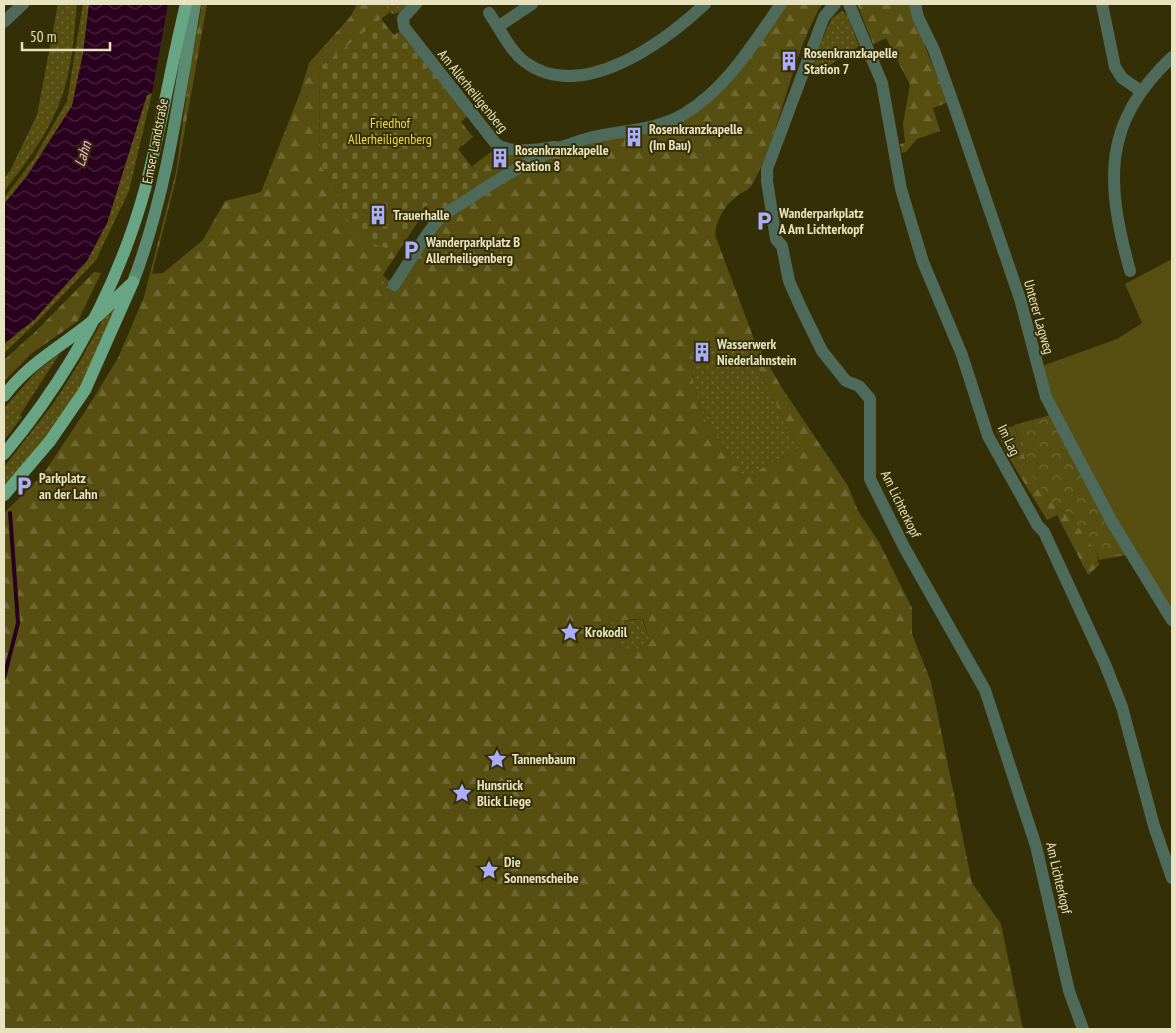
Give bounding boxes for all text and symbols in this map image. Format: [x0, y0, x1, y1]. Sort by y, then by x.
scale bar [22, 20, 110, 52]
text: 50 m [30, 27, 56, 46]
place label: Rosenkranzkapelle Station 7 [804, 44, 898, 78]
street label: Am Allerheiligenberg [434, 46, 512, 136]
building icon: Rosenkranzkapelle Station 7 [778, 50, 800, 72]
street label: Emser Landstraße [138, 97, 172, 185]
park label: Friedhof Allerheiligenberg [348, 114, 432, 148]
place label: Rosenkranzkapelle (Im Bau) [649, 120, 743, 154]
building icon: Rosenkranzkapelle (Im Bau) [623, 126, 645, 148]
water label: Lahn [70, 138, 96, 169]
place label: Rosenkranzkapelle Station 8 [515, 141, 609, 175]
building icon: Rosenkranzkapelle Station 8 [489, 147, 511, 169]
building icon: Trauerhalle [367, 204, 389, 226]
place label: Wanderparkplatz A Am Lichterkopf [778, 204, 864, 238]
place label: Trauerhalle [393, 206, 450, 224]
parking icon: Wanderparkplatz A Am Lichterkopf [753, 210, 775, 232]
place label: Wanderparkplatz B Allerheiligenberg [425, 233, 520, 267]
parking icon: Wanderparkplatz B Allerheiligenberg [400, 239, 422, 261]
street label: Unterer Lagweg [1020, 278, 1058, 356]
place label: Wasserwerk Niederlahnstein [716, 335, 796, 369]
building icon: Wasserwerk Niederlahnstein [691, 341, 713, 363]
street label: Im Lag [994, 421, 1024, 459]
street label: Am Lichterkopf [877, 467, 925, 541]
place label: Parkplatz an der Lahn [39, 469, 97, 503]
parking icon: Parkplatz an der Lahn [13, 475, 35, 497]
place icon: Krokodil [559, 621, 581, 643]
place label: Krokodil [585, 623, 628, 641]
place icon: Tannenbaum [486, 748, 508, 770]
place label: Tannenbaum [512, 750, 576, 768]
place label: Hunsrück Blick Liege [477, 776, 531, 810]
place icon: Hunsrück Blick Liege [451, 782, 473, 804]
street label: Am Lichterkopf [1042, 840, 1076, 916]
place label: Die Sonnenscheibe [504, 853, 579, 887]
place icon: Die Sonnenscheibe [478, 859, 500, 881]

